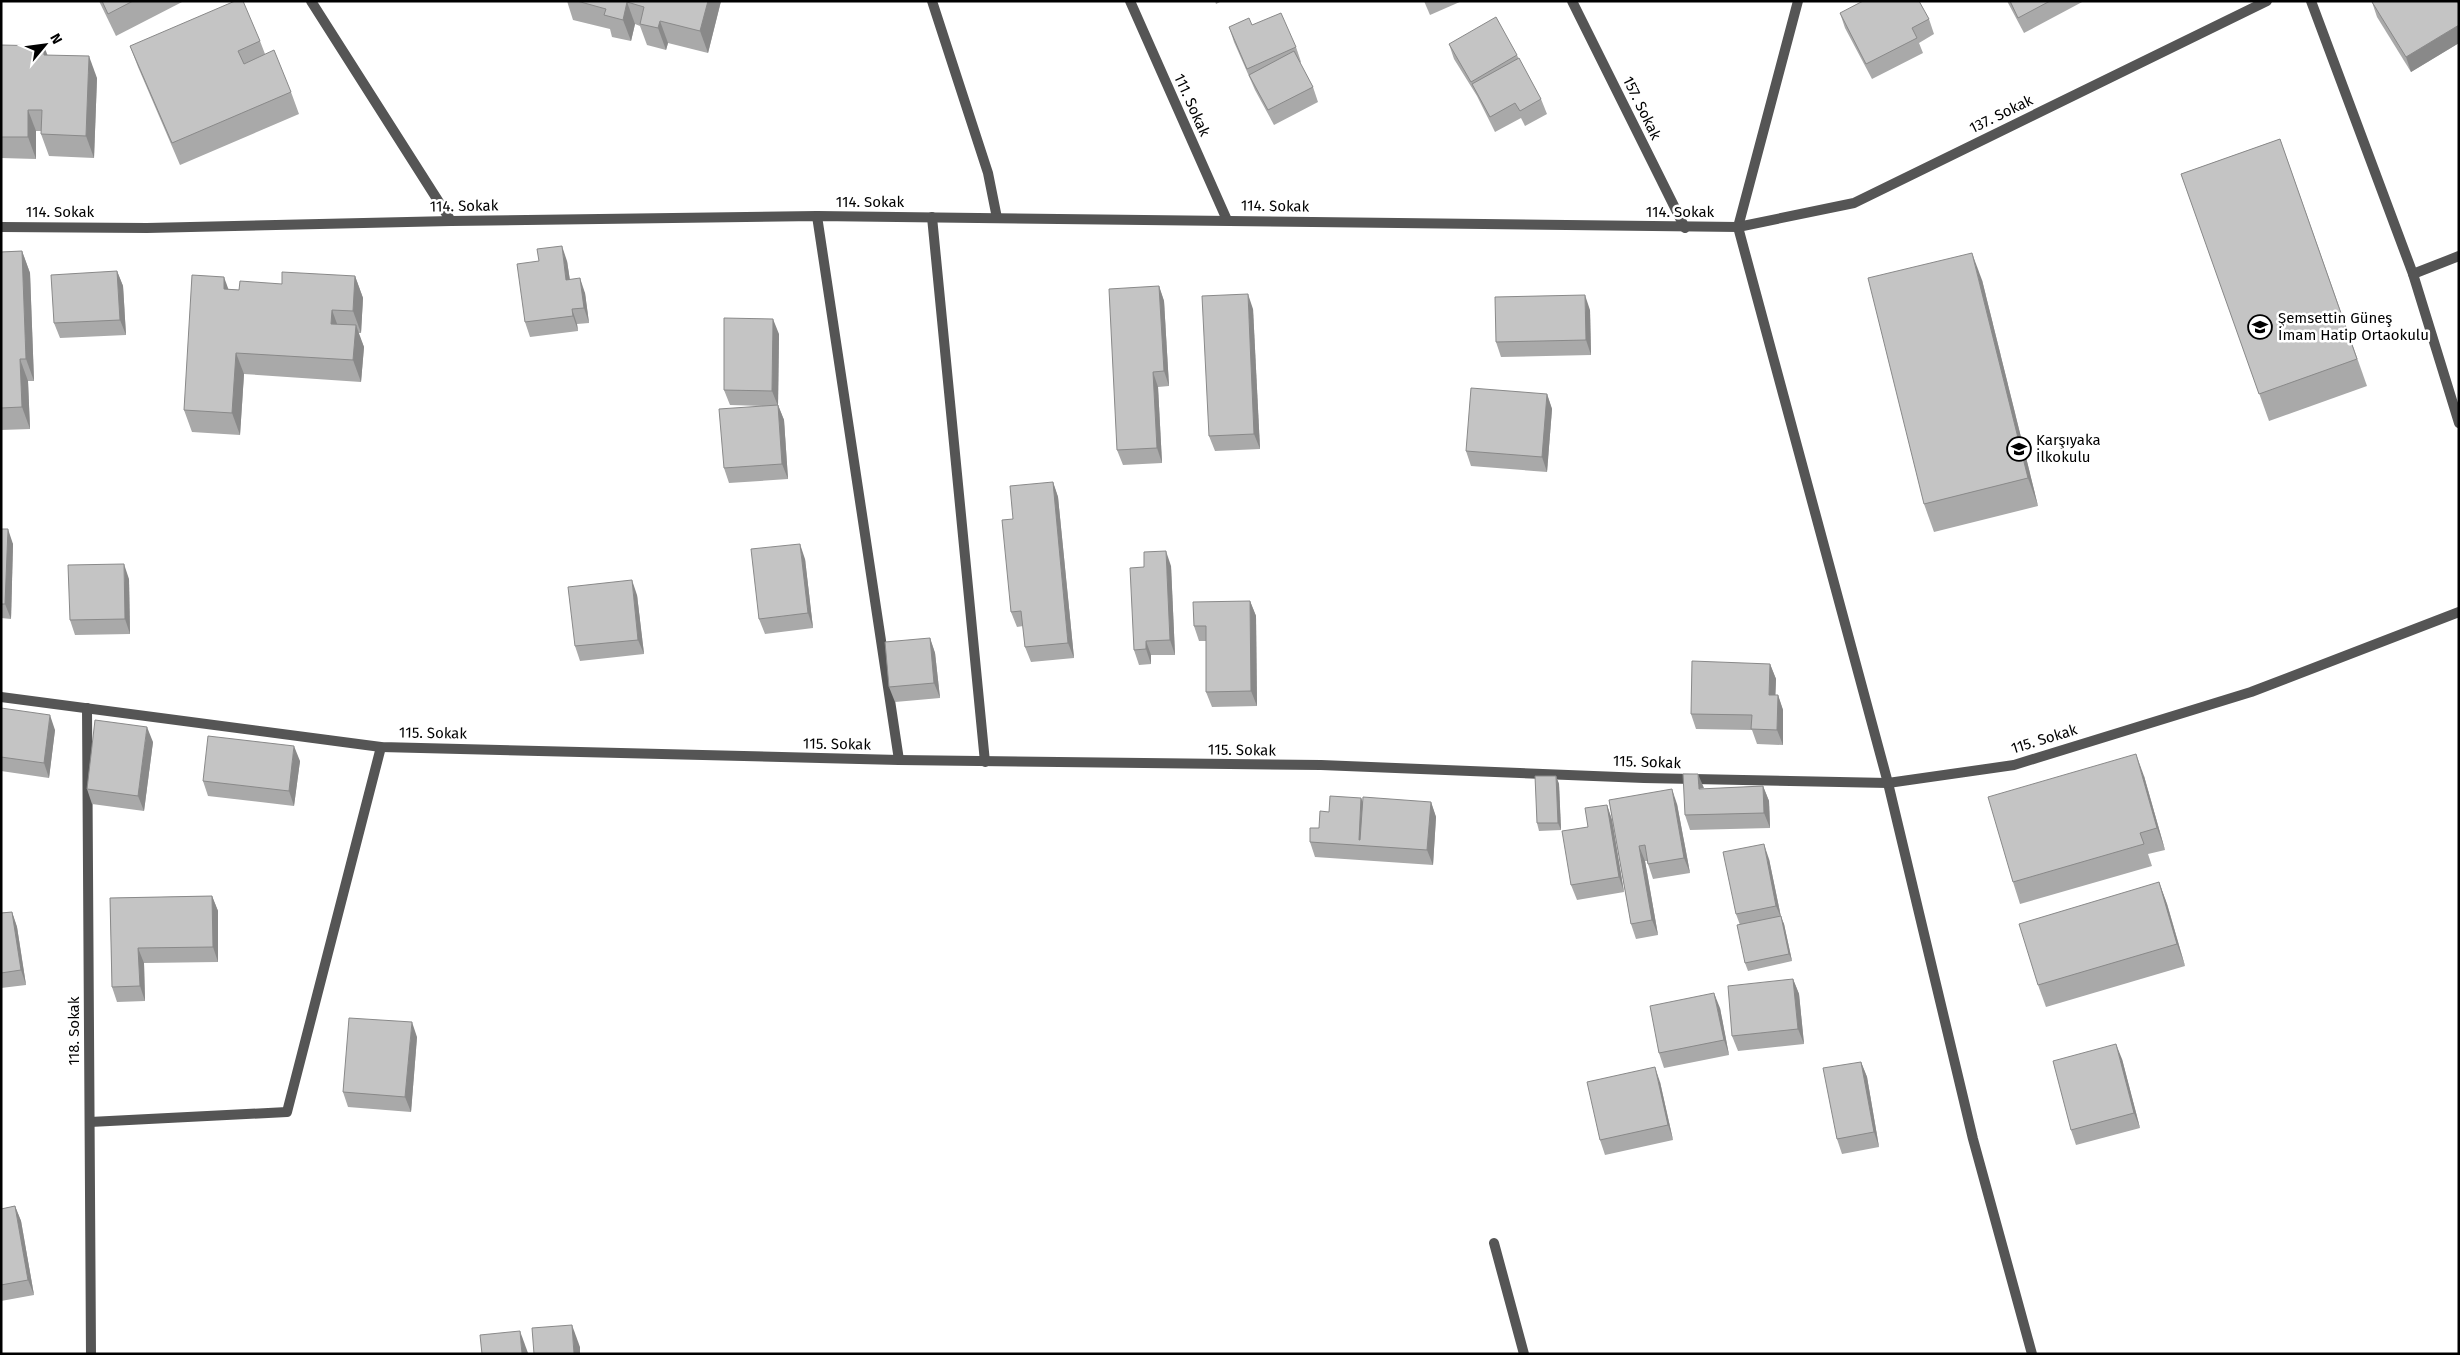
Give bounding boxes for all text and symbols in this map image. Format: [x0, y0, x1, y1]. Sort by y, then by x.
north arrow [20, 20, 70, 70]
text: N [46, 31, 66, 47]
street label: 111. Sokak [1170, 71, 1214, 139]
street label: 157. Sokak [1619, 73, 1665, 143]
street label: 137. Sokak [1966, 91, 2036, 137]
street label: 114. Sokak [836, 193, 905, 211]
street label: 114. Sokak [430, 196, 499, 216]
street label: 114. Sokak [1241, 196, 1310, 216]
street label: 114. Sokak [26, 203, 95, 221]
street label: 114. Sokak [1646, 203, 1715, 221]
place label: Şemsettin Güneş İmam Hatip Ortaokulu [2278, 309, 2429, 344]
school or university icon: Şemsettin Güneş İmam Hatip Ortaokulu [2247, 314, 2273, 340]
place label: Karşıyaka İlkokulu [2036, 431, 2101, 466]
school or university icon: Karşıyaka İlkokulu [2006, 436, 2032, 462]
street label: 115. Sokak [2009, 720, 2079, 758]
street label: 115. Sokak [399, 723, 468, 743]
street label: 115. Sokak [803, 734, 872, 754]
street label: 115. Sokak [1208, 740, 1277, 760]
street label: 115. Sokak [1613, 752, 1682, 772]
street label: 118. Sokak [65, 996, 83, 1065]

